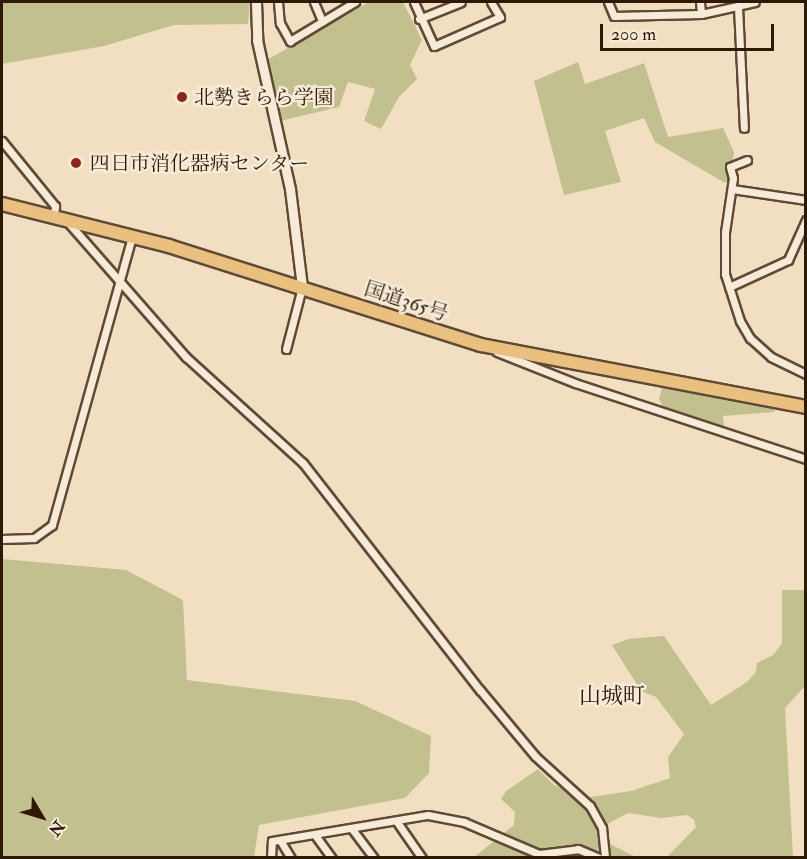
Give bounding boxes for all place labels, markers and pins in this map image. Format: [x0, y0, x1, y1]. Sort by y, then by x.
place label: 北勢きらら学園 [194, 85, 334, 109]
marker: 北勢きらら学園 [175, 90, 189, 104]
place label: 四日市消化器病センター [90, 151, 310, 175]
marker: 四日市消化器病センター [67, 154, 85, 172]

